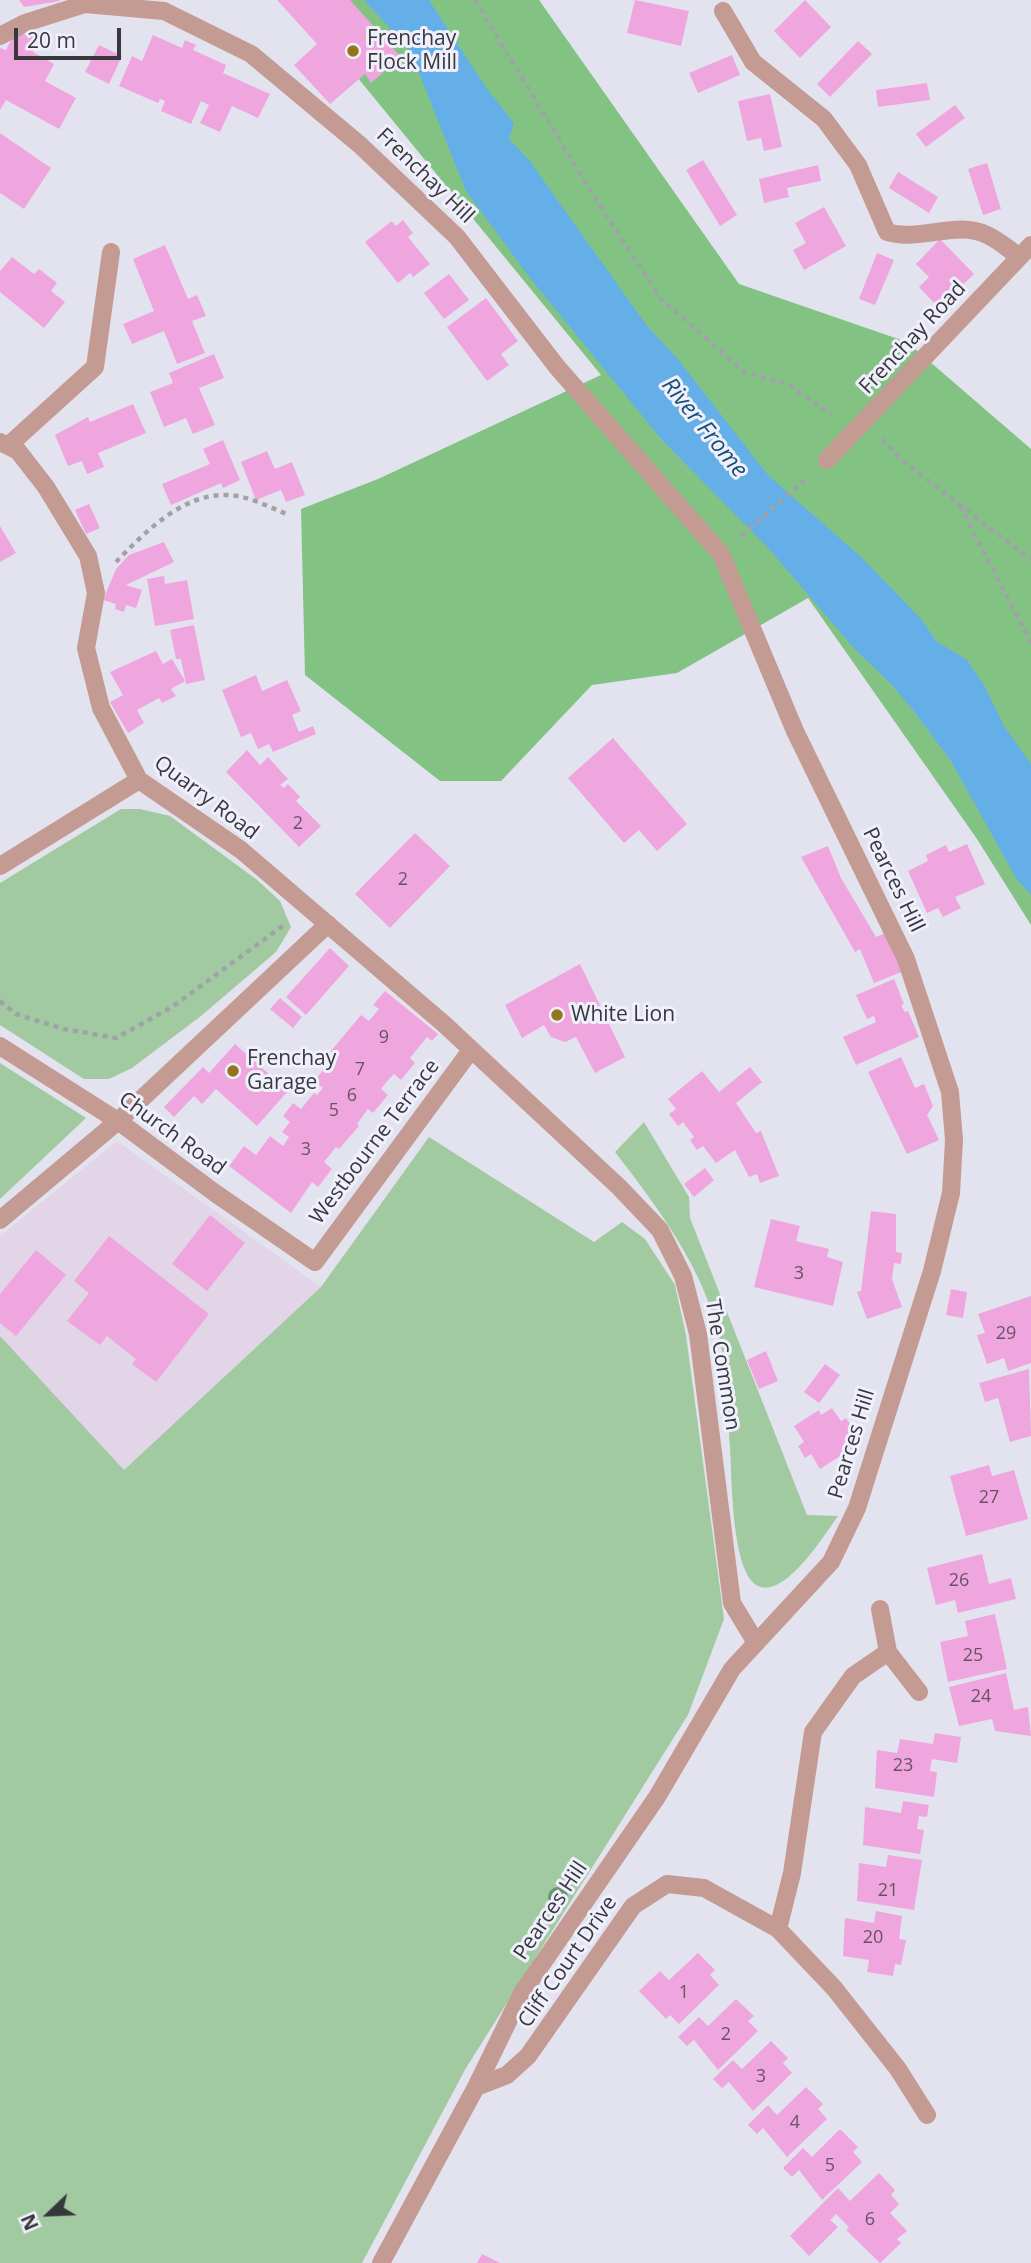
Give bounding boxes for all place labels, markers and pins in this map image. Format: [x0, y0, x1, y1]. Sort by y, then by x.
place label: Frenchay Flock Mill [367, 26, 457, 76]
marker: Frenchay Flock Mill [345, 43, 361, 59]
place label: White Lion [571, 1002, 675, 1028]
marker: White Lion [549, 1007, 565, 1023]
place label: Frenchay Garage [247, 1046, 336, 1096]
marker: Frenchay Garage [225, 1063, 241, 1079]

